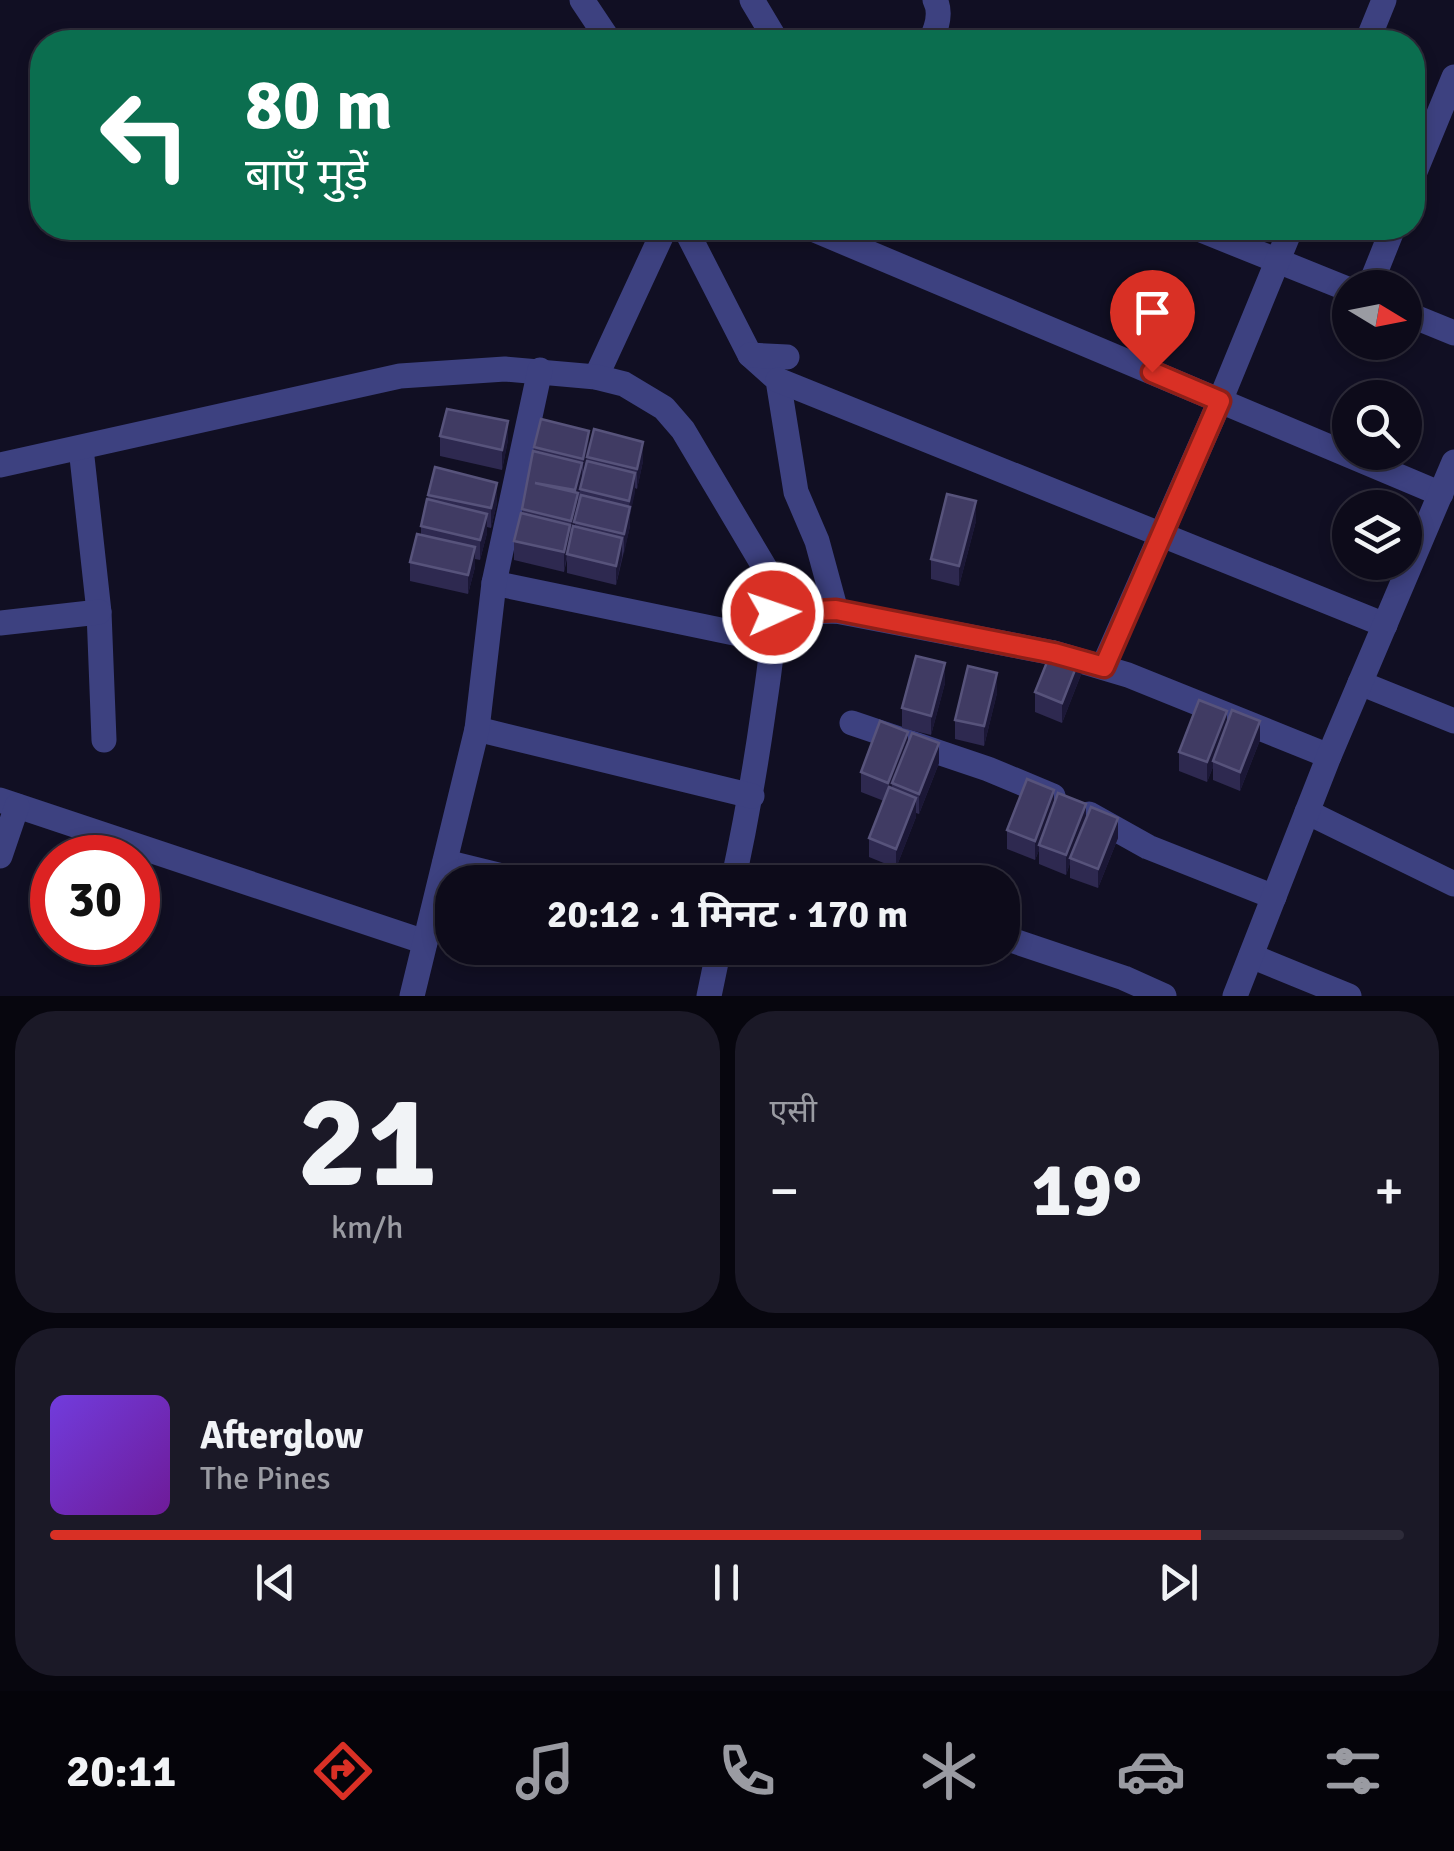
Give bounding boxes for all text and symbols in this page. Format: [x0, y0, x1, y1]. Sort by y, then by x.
text: 80 m [245, 62, 393, 148]
icon: left [80, 70, 210, 200]
text: बाएँ मुड़ें [245, 148, 368, 203]
pin [1110, 270, 1195, 373]
north arrow [1332, 270, 1422, 360]
map controls [1332, 270, 1422, 580]
icon: arrive [1125, 285, 1180, 340]
button: search [1332, 380, 1422, 470]
button: layers [1332, 490, 1422, 580]
position arrow [721, 561, 825, 665]
speed limit sign: 30 [30, 835, 160, 965]
text: 20:12 · 1 मिनट · 170 m [547, 891, 908, 938]
text: 21 [297, 1063, 437, 1223]
text: एसी [770, 1092, 817, 1131]
text: 19° [1031, 1144, 1142, 1237]
text: − [770, 1157, 799, 1225]
text: + [1374, 1157, 1404, 1225]
text: km/h [331, 1208, 403, 1247]
text: Afterglow [200, 1412, 363, 1459]
text: The Pines [200, 1459, 331, 1498]
icon: previous [248, 1555, 303, 1610]
icon: pause [699, 1555, 754, 1610]
icon: next [1151, 1555, 1206, 1610]
icon: directions [308, 1736, 378, 1806]
icon: music [510, 1736, 580, 1806]
icon: phone [712, 1736, 782, 1806]
icon: climate [914, 1736, 984, 1806]
icon: car [1116, 1736, 1186, 1806]
icon: filters [1318, 1736, 1388, 1806]
text: 20:11 [66, 1744, 176, 1799]

